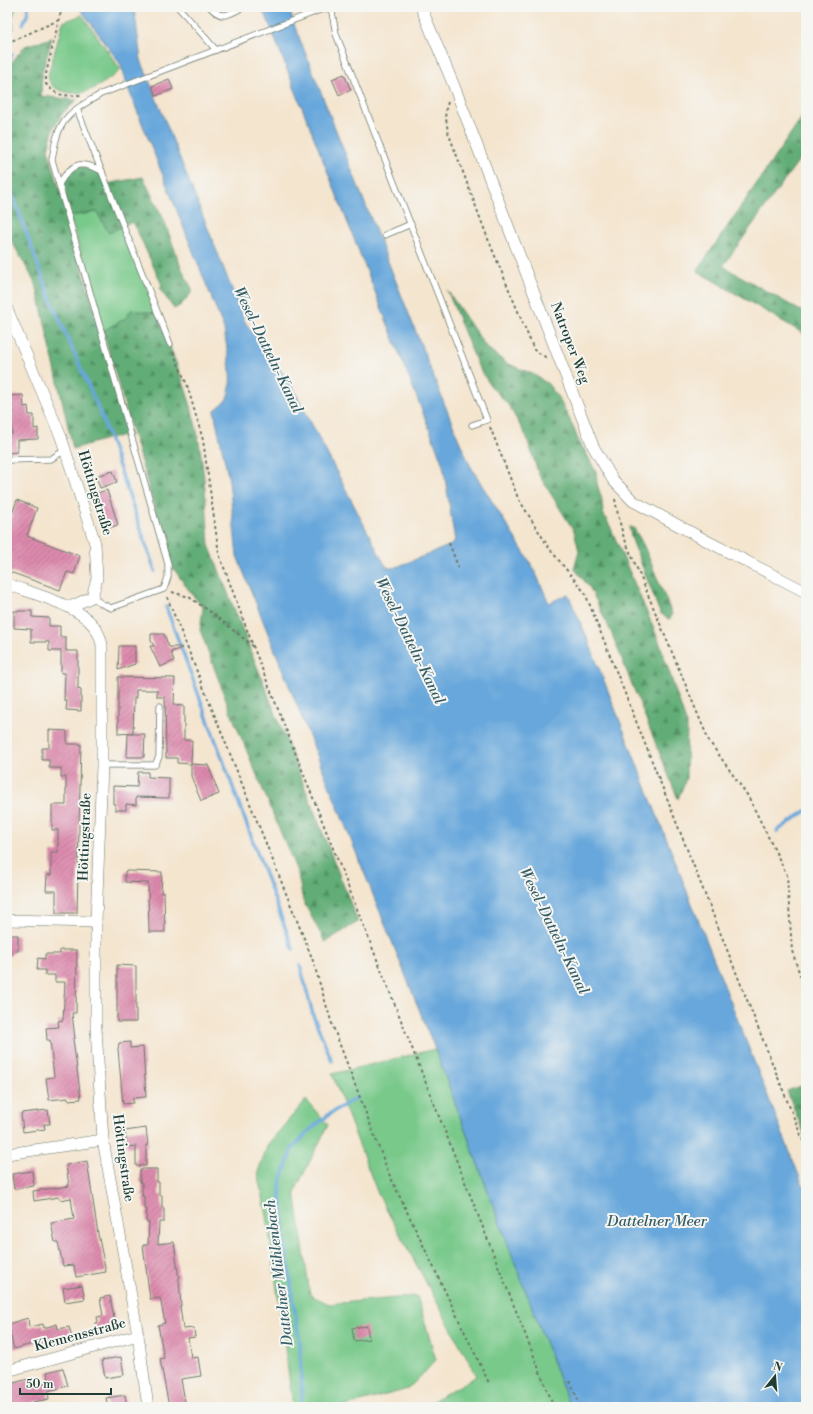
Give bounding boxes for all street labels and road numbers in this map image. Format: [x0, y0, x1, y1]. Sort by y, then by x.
street label: Natroper Weg [546, 300, 594, 387]
street label: Höttingstraße [73, 448, 117, 538]
street label: Höttingstraße [74, 793, 96, 881]
street label: Höttingstraße [108, 1113, 138, 1203]
street label: Klemensstraße [32, 1314, 128, 1356]

